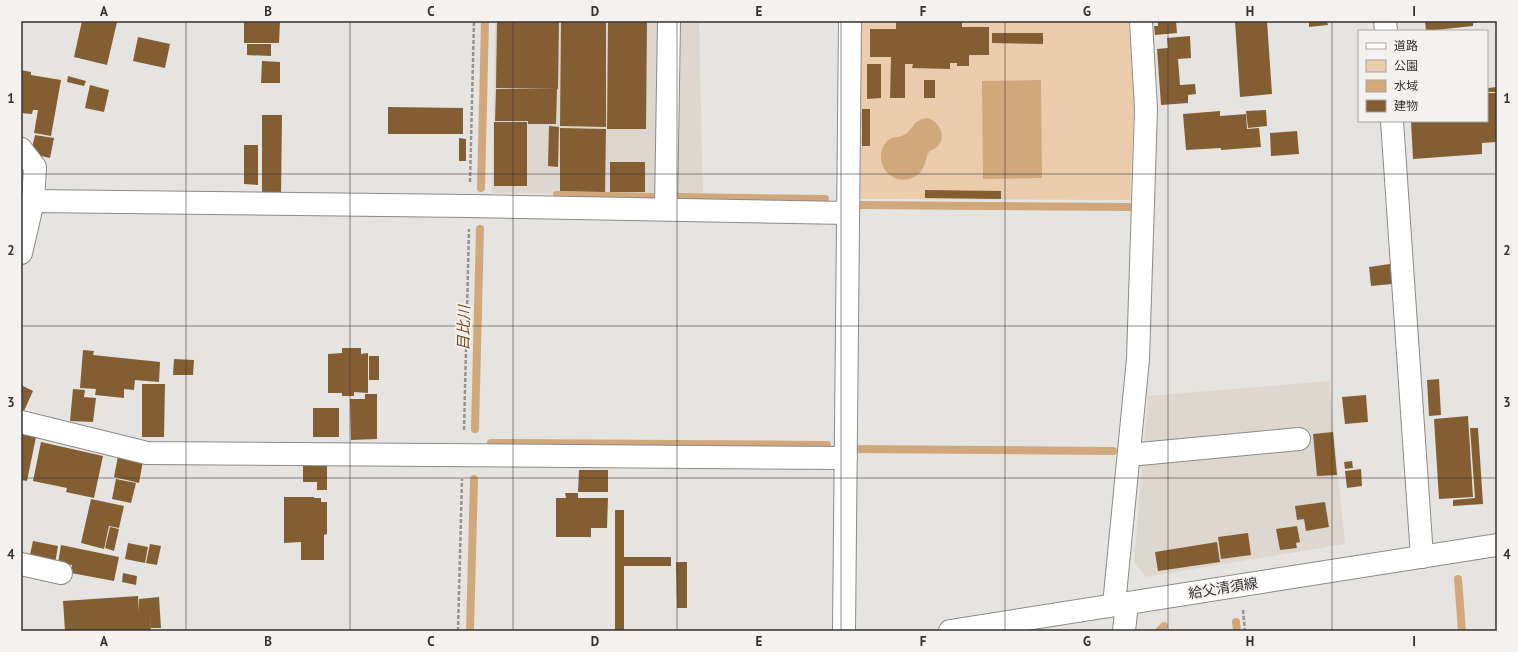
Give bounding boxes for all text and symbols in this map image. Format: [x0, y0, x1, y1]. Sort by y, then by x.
text: A [100, 3, 108, 20]
text: B [264, 3, 272, 20]
text: C [427, 3, 435, 20]
text: D [591, 3, 599, 20]
text: E [756, 3, 763, 20]
text: F [920, 3, 927, 20]
text: G [1083, 3, 1091, 20]
text: H [1246, 3, 1254, 20]
text: I [1412, 3, 1416, 20]
legend [1358, 30, 1488, 122]
text: 道路 [1394, 38, 1418, 53]
text: 公園 [1394, 58, 1418, 73]
text: 水域 [1394, 78, 1418, 93]
text: 1 [7, 90, 15, 107]
text: 1 [1503, 90, 1511, 107]
text: 建物 [1394, 98, 1418, 113]
text: 2 [7, 242, 15, 259]
text: 2 [1503, 242, 1511, 259]
water label: 目比川 [454, 303, 473, 351]
text: 3 [7, 394, 15, 411]
text: 3 [1503, 394, 1511, 411]
text: 4 [7, 546, 15, 563]
text: 4 [1503, 546, 1511, 563]
street label: 給父清須線 [1187, 574, 1259, 602]
text: A [100, 633, 108, 650]
text: B [264, 633, 272, 650]
text: C [427, 633, 435, 650]
text: D [591, 633, 599, 650]
text: E [756, 633, 763, 650]
text: F [920, 633, 927, 650]
text: G [1083, 633, 1091, 650]
text: H [1246, 633, 1254, 650]
text: I [1412, 633, 1416, 650]

